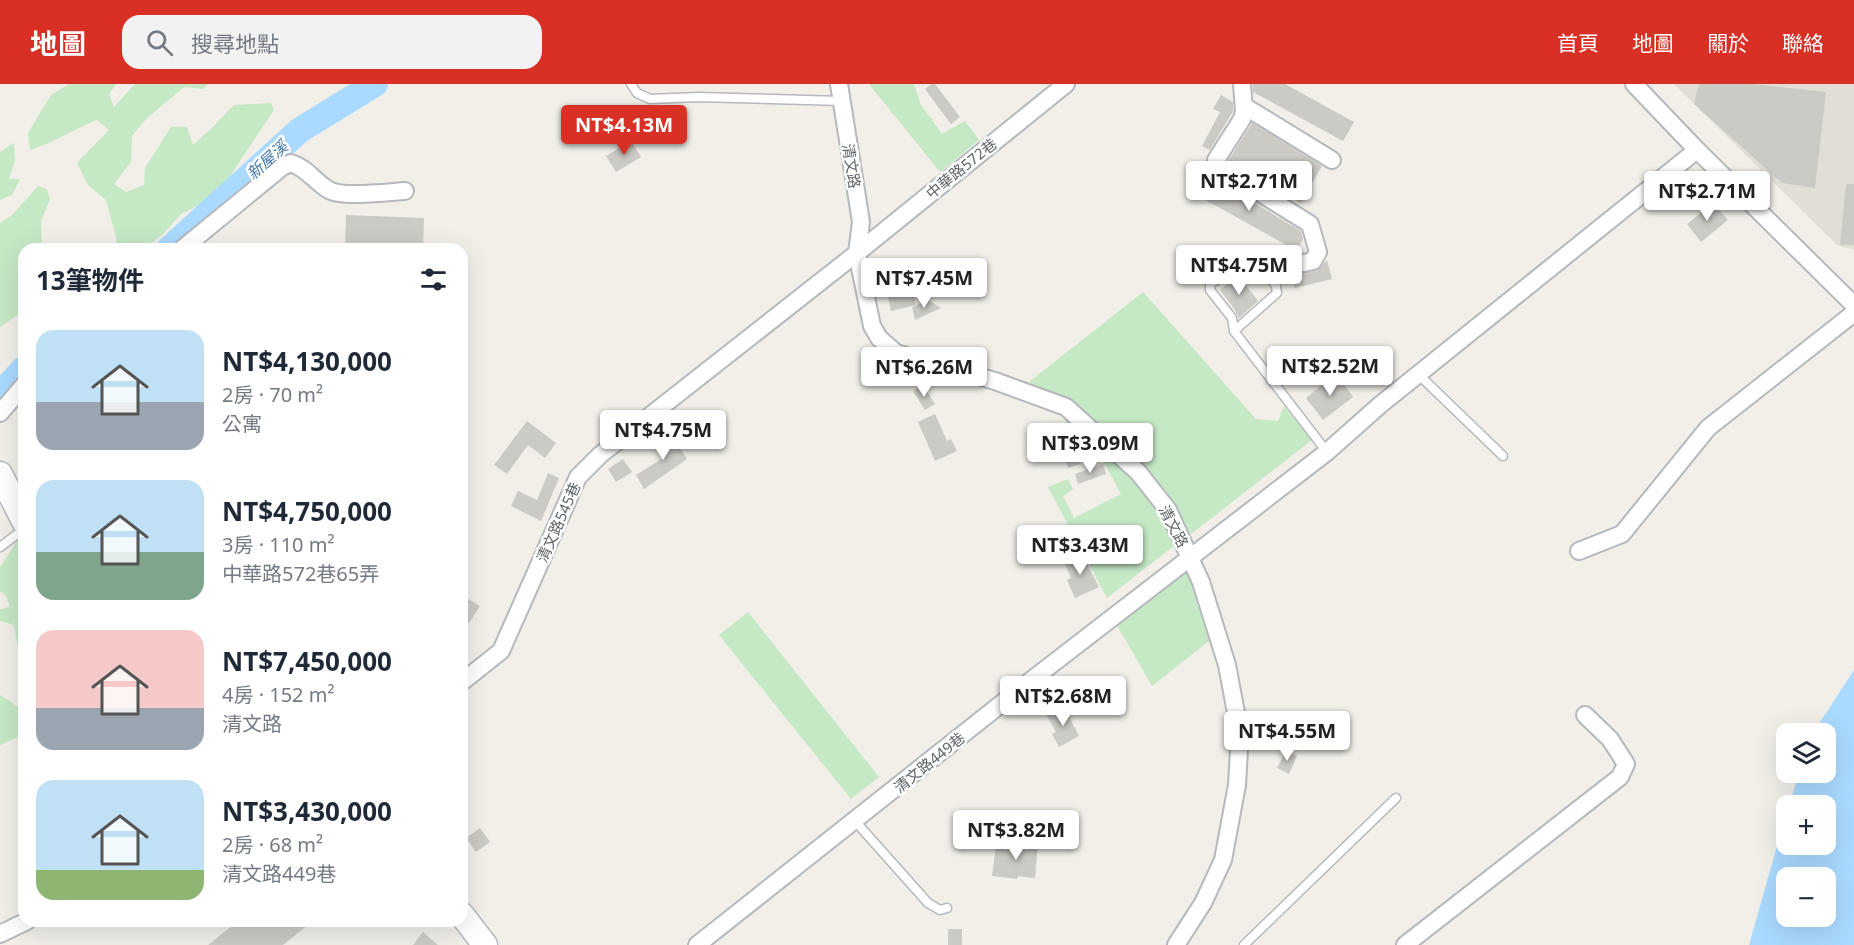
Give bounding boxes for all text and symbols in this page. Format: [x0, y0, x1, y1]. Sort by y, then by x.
search box [122, 15, 542, 69]
text: 地圖 [30, 24, 86, 62]
icon: search [143, 26, 176, 59]
text: 搜尋地點 [191, 28, 279, 58]
text: 首頁 [1557, 29, 1599, 57]
text: 地圖 [1632, 29, 1674, 57]
text: 關於 [1707, 29, 1749, 57]
text: 聯絡 [1782, 29, 1824, 57]
pin: NT$4.13M [562, 105, 686, 156]
text: NT$4.13M [575, 111, 673, 138]
street label: 中華路572巷 [921, 133, 1001, 203]
water label: 新屋溪 [242, 134, 294, 184]
street label: 清文路 [839, 142, 865, 190]
pin: NT$2.71M [1187, 161, 1311, 212]
text: NT$2.71M [1200, 167, 1298, 194]
pin: NT$2.71M [1645, 171, 1769, 222]
text: NT$2.71M [1658, 177, 1756, 204]
pin: NT$4.75M [1177, 245, 1301, 296]
text: NT$4.75M [1190, 251, 1288, 278]
pin: NT$7.45M [862, 258, 986, 309]
text: 13筆物件 [36, 262, 144, 298]
icon: filters [417, 263, 450, 296]
text: NT$7.45M [875, 264, 973, 291]
text: NT$4,130,000 [222, 343, 392, 379]
pin: NT$2.52M [1268, 346, 1392, 397]
pin: NT$6.26M [862, 347, 986, 398]
text: NT$2.52M [1281, 352, 1379, 379]
text: NT$6.26M [875, 353, 973, 380]
icon: home [84, 354, 156, 426]
text: 2房 · 70 m² [222, 381, 323, 408]
text: 公寓 [222, 410, 262, 437]
pin: NT$4.75M [601, 410, 725, 461]
text: NT$4.75M [614, 416, 712, 443]
pin: NT$3.09M [1028, 423, 1152, 474]
text: NT$3.09M [1041, 429, 1139, 456]
street label: 清文路545巷 [531, 479, 585, 565]
text: NT$4,750,000 [222, 493, 392, 529]
street label: 清文路 [1155, 501, 1193, 551]
icon: home [84, 504, 156, 576]
pin: NT$3.43M [1018, 525, 1142, 576]
text: 3房 · 110 m² [222, 531, 334, 558]
text: NT$3.43M [1031, 531, 1129, 558]
text: 中華路572巷65弄 [222, 560, 379, 587]
text: NT$7,450,000 [222, 643, 392, 679]
icon: home [84, 654, 156, 726]
pin: NT$2.68M [1001, 676, 1125, 727]
text: 4房 · 152 m² [222, 681, 334, 708]
text: NT$2.68M [1014, 682, 1112, 709]
text: 清文路 [222, 710, 282, 737]
pin: NT$4.55M [1225, 711, 1349, 762]
text: NT$4.55M [1238, 717, 1336, 744]
map controls [1776, 723, 1836, 927]
button: layers [1776, 723, 1836, 783]
street label: 清文路449巷 [889, 727, 969, 797]
text: NT$3,430,000 [222, 793, 392, 829]
button: + [1776, 795, 1836, 855]
icon: home [84, 804, 156, 876]
pin: NT$3.82M [954, 810, 1078, 861]
text: NT$3.82M [967, 816, 1065, 843]
text: 2房 · 68 m² [222, 831, 323, 858]
text: 清文路449巷 [222, 860, 336, 887]
button: − [1776, 867, 1836, 927]

